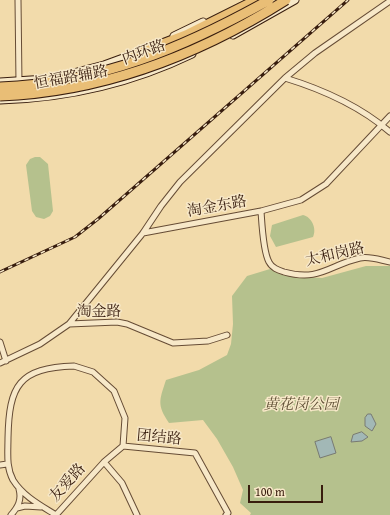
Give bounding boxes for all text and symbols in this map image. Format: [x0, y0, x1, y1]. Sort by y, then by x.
street label: 内环路 [120, 37, 168, 69]
street label: 恒福路辅路 [33, 63, 109, 93]
street label: 淘金东路 [186, 193, 248, 221]
street label: 太和岗路 [304, 239, 366, 271]
street label: 淘金路 [77, 303, 121, 321]
park label: 黄花岗公园 [264, 396, 338, 414]
street label: 团结路 [136, 427, 182, 449]
street label: 友爱路 [46, 460, 90, 506]
scale bar [250, 477, 325, 503]
text: 100 m [255, 483, 285, 500]

